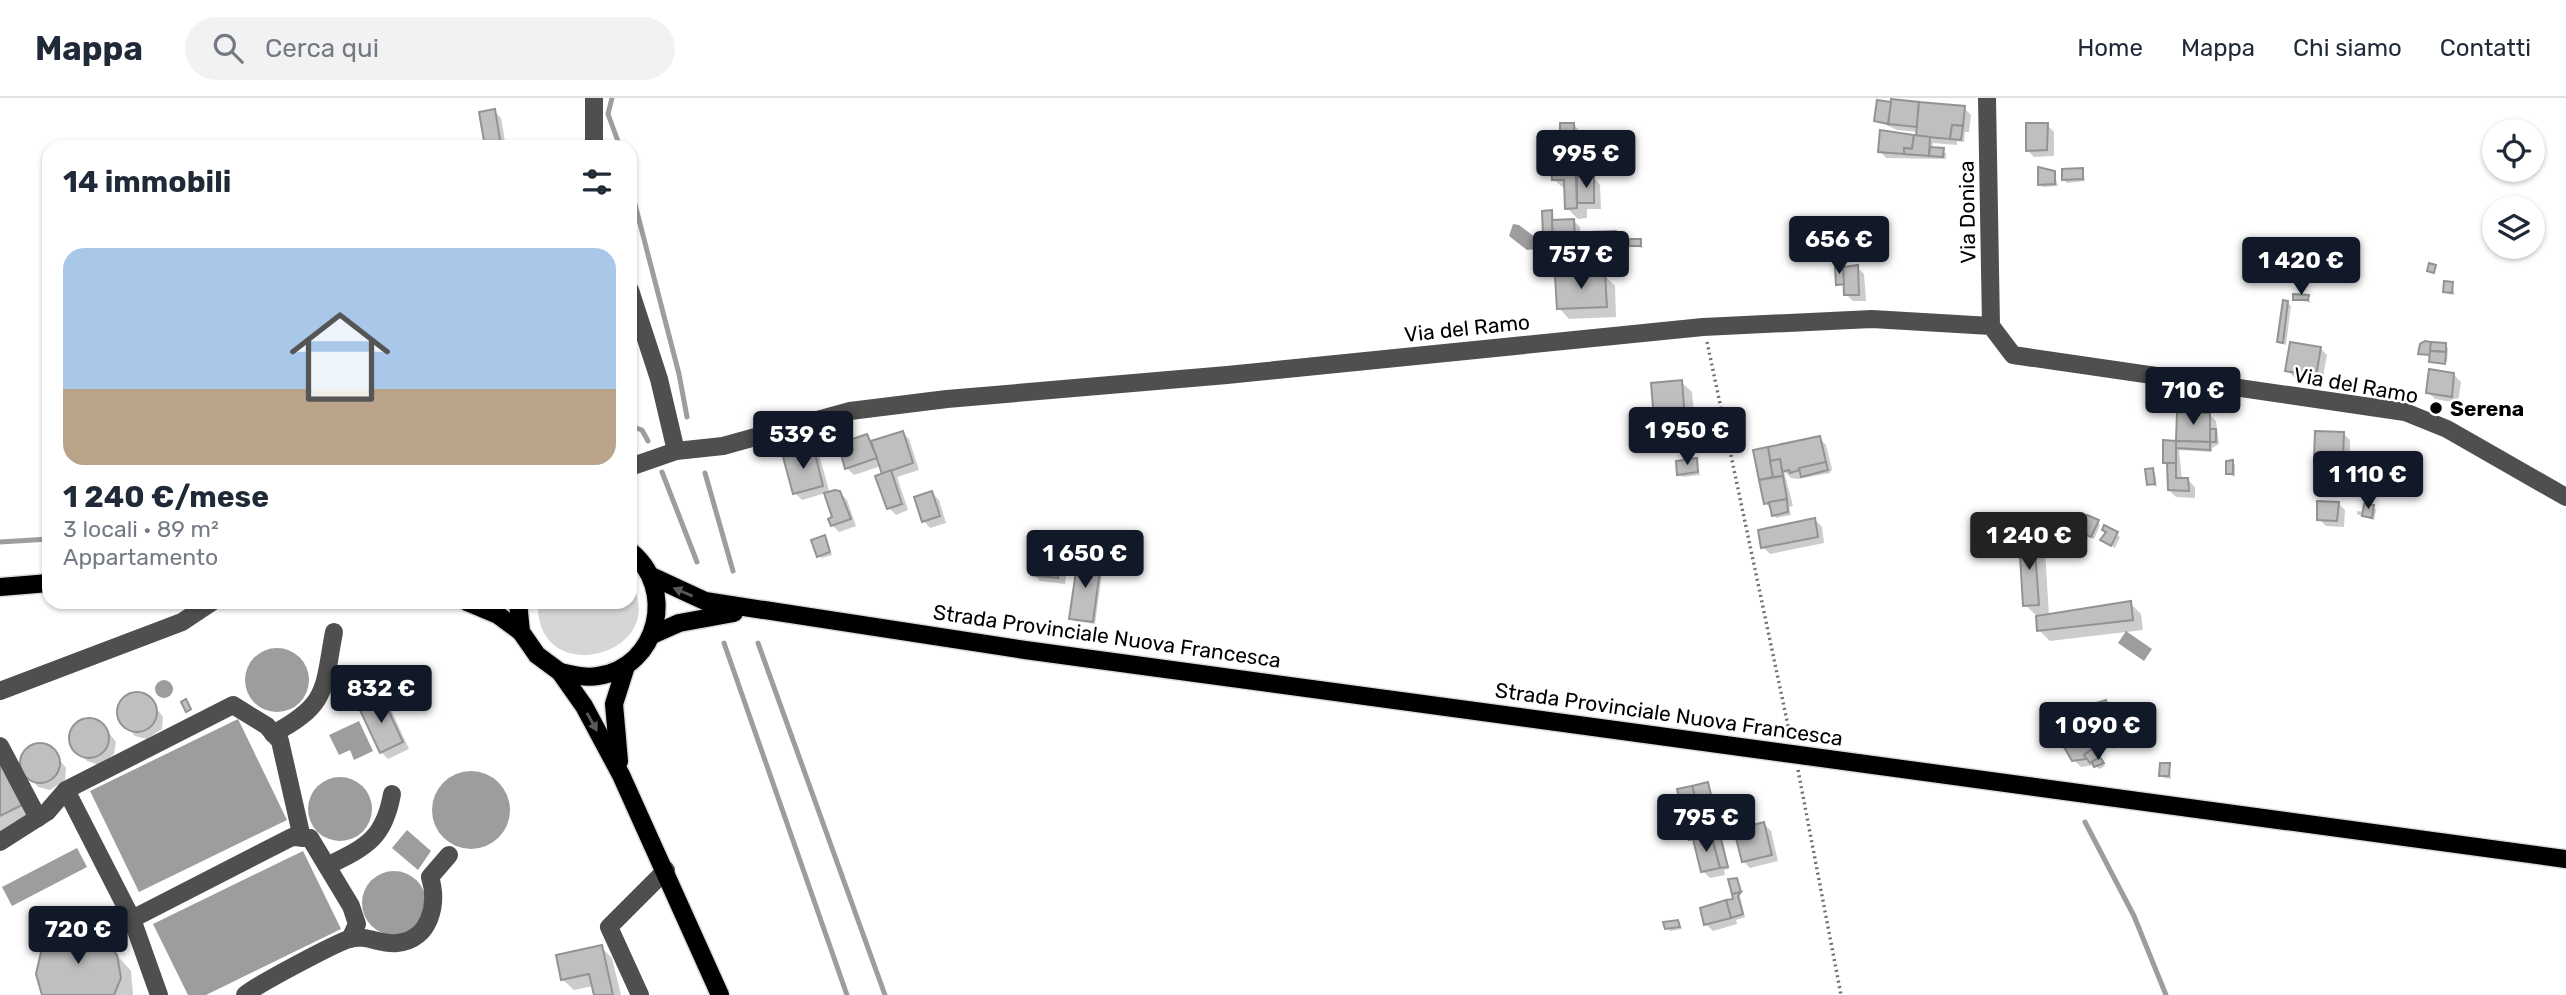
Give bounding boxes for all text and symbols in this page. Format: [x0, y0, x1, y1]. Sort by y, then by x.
search box [185, 17, 675, 80]
text: Mappa [35, 29, 143, 68]
icon: search [209, 29, 247, 67]
text: Cerca qui [265, 33, 379, 64]
text: Home [2077, 34, 2143, 62]
text: Mappa [2181, 34, 2255, 62]
text: Chi siamo [2293, 34, 2402, 62]
text: Contatti [2440, 34, 2531, 62]
map controls [2482, 119, 2545, 259]
button: locate [2482, 119, 2545, 182]
pin: 995 € [1537, 130, 1635, 190]
text: 995 € [1552, 139, 1620, 167]
street label: Via Donica [1954, 160, 1980, 264]
icon: filters [578, 163, 616, 201]
text: 14 immobili [63, 164, 231, 200]
button: layers [2482, 196, 2545, 259]
pin: 656 € [1790, 216, 1888, 276]
text: 656 € [1805, 225, 1873, 253]
pin: 757 € [1532, 232, 1630, 291]
pin: 1 420 € [2236, 238, 2366, 297]
text: 757 € [1549, 240, 1613, 268]
text: 1 420 € [2258, 246, 2344, 274]
icon: home [277, 294, 403, 420]
street label: Via del Ramo [1403, 309, 1531, 347]
street label: Via del Ramo [2292, 362, 2420, 408]
pin: 710 € [2144, 368, 2242, 427]
text: 710 € [2161, 376, 2225, 404]
place label: Serena [2450, 396, 2524, 421]
marker: Serena [2428, 400, 2444, 416]
pin: 1 950 € [1622, 408, 1752, 467]
pin: 539 € [754, 412, 852, 471]
text: 1 950 € [1645, 416, 1729, 444]
text: 539 € [769, 420, 837, 448]
pin: 1 110 € [2303, 452, 2433, 511]
text: 1 110 € [2329, 460, 2407, 488]
text: 1 240 €/mese [63, 479, 269, 515]
pin: 1 240 € [1964, 512, 2094, 572]
text: 3 locali · 89 m² [63, 515, 219, 543]
text: 1 240 € [1986, 521, 2072, 549]
pin: 1 650 € [1020, 531, 1150, 590]
text: 1 650 € [1043, 539, 1127, 567]
text: Appartamento [63, 543, 218, 571]
one-way arrow [673, 586, 693, 598]
street label: Strada Provinciale Nuova Francesca [932, 599, 1282, 673]
pin: 832 € [332, 666, 430, 725]
text: 832 € [347, 674, 415, 702]
street label: Strada Provinciale Nuova Francesca [1494, 677, 1844, 751]
pin: 1 090 € [2033, 702, 2163, 762]
text: 1 090 € [2055, 711, 2141, 739]
one-way arrow [587, 712, 598, 732]
pin: 795 € [1657, 794, 1755, 854]
text: 795 € [1673, 803, 1739, 831]
pin: 720 € [29, 906, 127, 966]
text: 720 € [45, 915, 111, 943]

